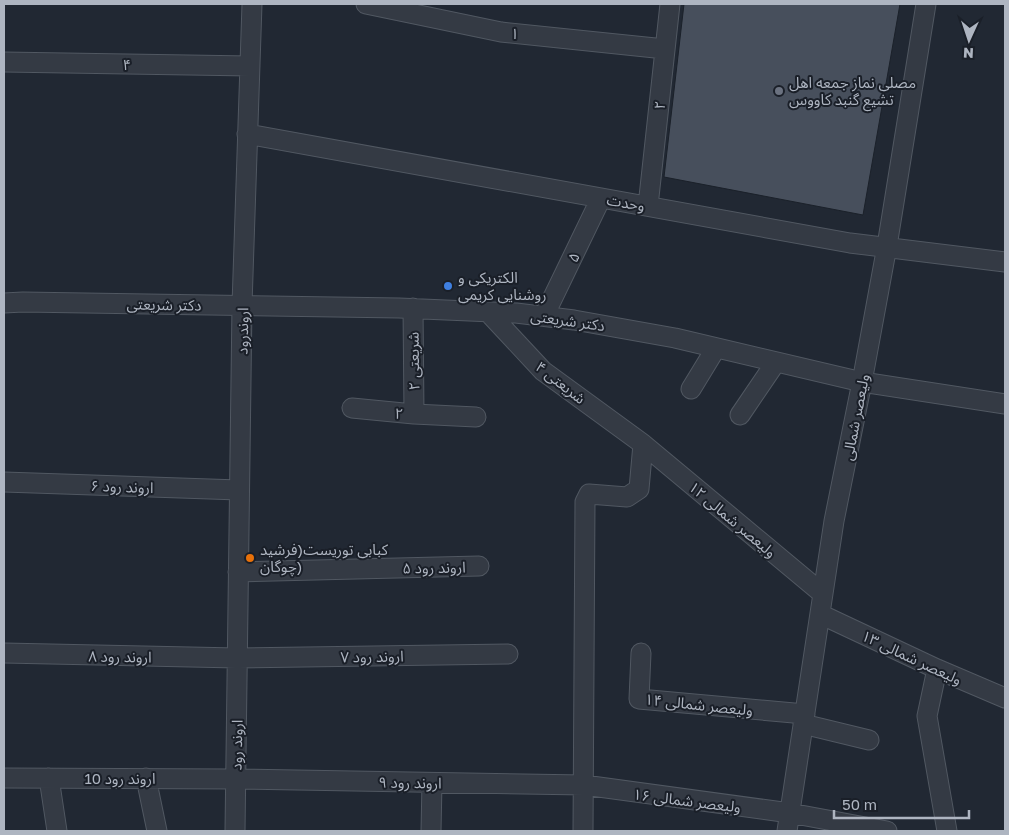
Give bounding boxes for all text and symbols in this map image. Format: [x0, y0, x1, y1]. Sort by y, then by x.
north arrow [944, 15, 994, 65]
street label: ۱ [510, 24, 520, 42]
text: N [963, 45, 974, 62]
street label: ۴ [123, 55, 131, 73]
place label: مصلی نماز جمعه اهل تشیع گنبد کاووس [789, 73, 916, 112]
marker: مصلی نماز جمعه اهل تشیع گنبد کاووس [773, 85, 785, 97]
street label: ۲ [650, 100, 668, 110]
street label: وحدت [605, 190, 646, 215]
street label: ۵ [563, 249, 583, 265]
place label: الکتریکی و روشنایی کریمی [458, 268, 547, 304]
marker: الکتریکی و روشنایی کریمی [442, 280, 454, 292]
street label: دکتر شریعتی [126, 294, 202, 315]
street label: دکتر شریعتی [530, 306, 606, 335]
street label: اروندرود [233, 307, 252, 355]
street label: شریعتی ۲ [403, 331, 424, 390]
street label: شریعتی ۴ [532, 357, 590, 408]
street label: ولیعصر شمالی [838, 372, 873, 462]
street label: ۲ [394, 404, 404, 422]
street label: اروند رود ۶ [90, 476, 154, 497]
street label: ولیعصر شمالی ۱۲ [685, 477, 780, 562]
place label: کبابی توریست(فرشید چوگان) [260, 540, 389, 577]
marker: کبابی توریست(فرشید چوگان) [244, 552, 256, 564]
street label: اروند رود ۵ [402, 557, 466, 578]
street label: ولیعصر شمالی ۱۳ [859, 626, 965, 689]
street label: اروند رود ۸ [88, 646, 152, 667]
street label: اروند رود ۷ [340, 646, 404, 667]
street label: ولیعصر شمالی ۱۴ [644, 689, 754, 720]
street label: اروند رود [227, 719, 246, 771]
street label: اروند رود 10 [84, 769, 156, 788]
street label: اروند رود ۹ [378, 772, 442, 793]
street label: ولیعصر شمالی ۱۶ [632, 784, 742, 817]
scale bar [834, 788, 969, 820]
text: 50 m [842, 795, 877, 813]

